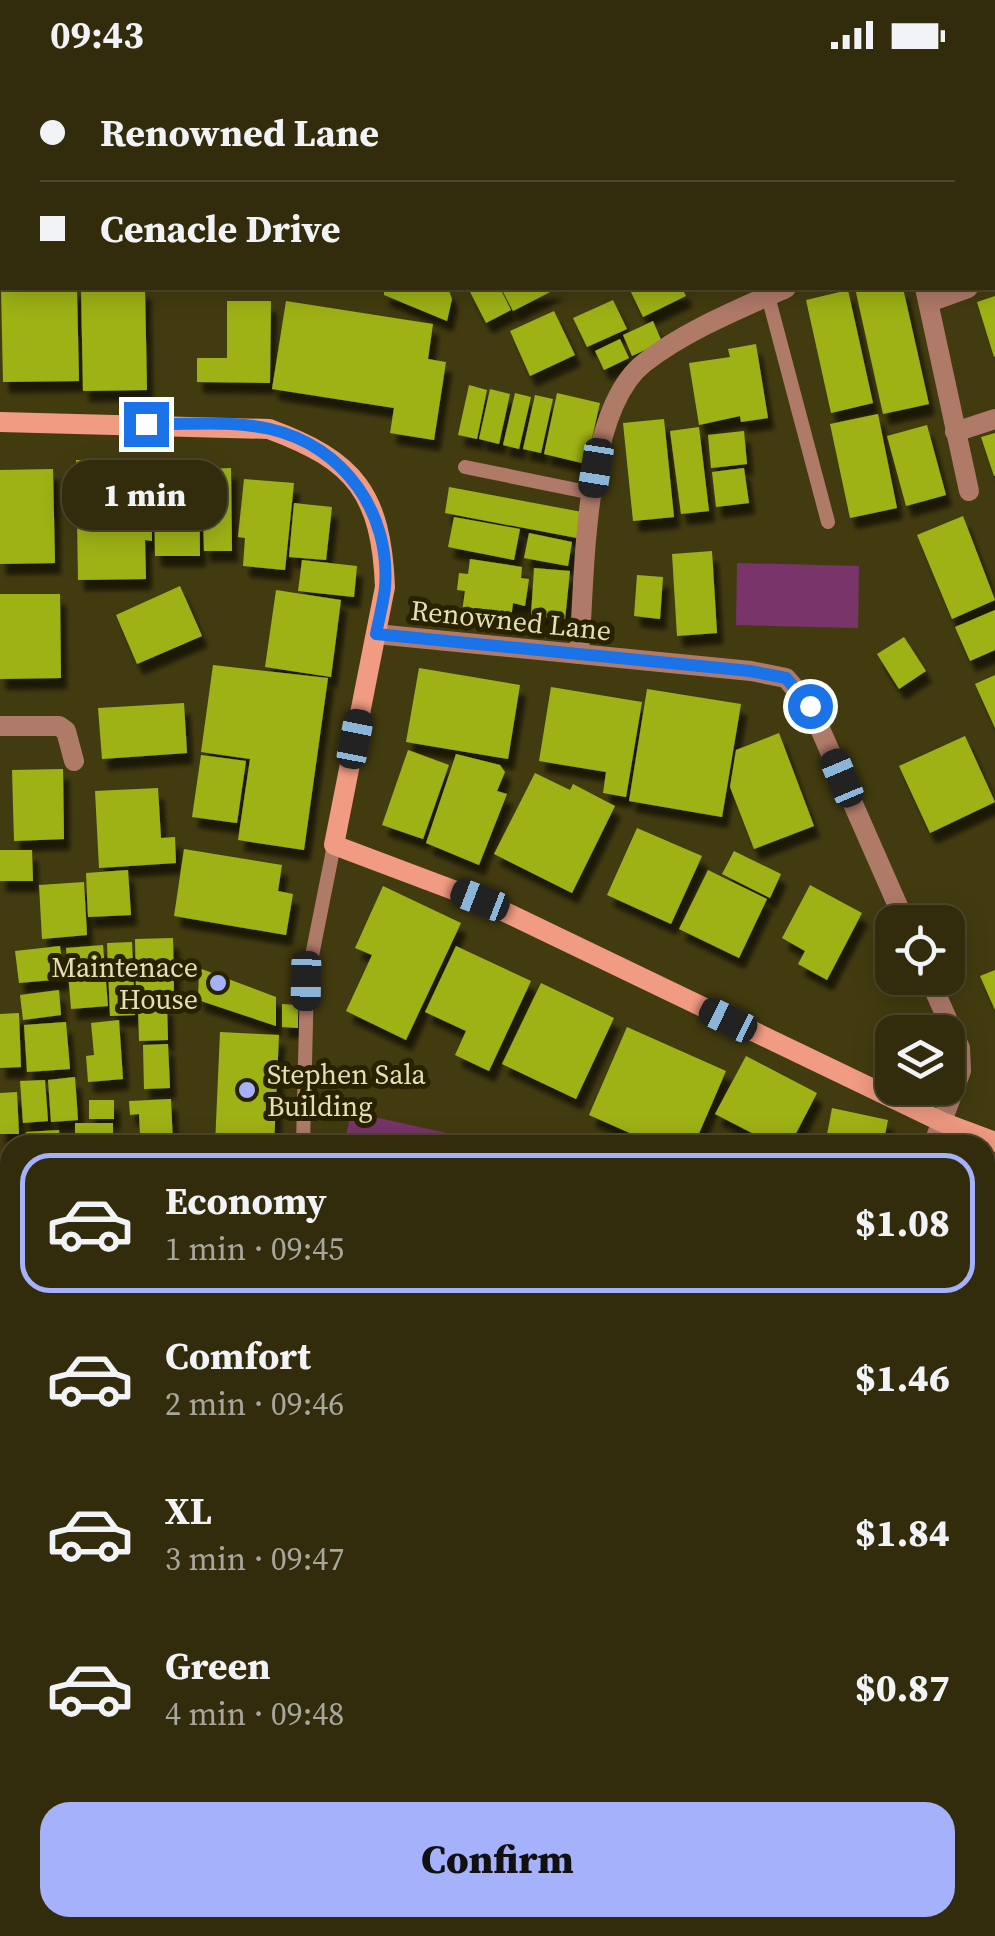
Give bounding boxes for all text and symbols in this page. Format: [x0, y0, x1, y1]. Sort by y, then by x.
text: 09:43 [50, 9, 144, 61]
text: Renowned Lane [100, 107, 379, 159]
text: Cenacle Drive [100, 203, 340, 255]
route end [124, 402, 169, 447]
car [576, 436, 616, 500]
callout: 1 min [64, 459, 228, 529]
text: 1 min [103, 473, 186, 517]
street label: Renowned Lane [409, 591, 613, 649]
route start [788, 684, 833, 729]
car [335, 707, 375, 771]
car [816, 745, 868, 811]
car [447, 875, 513, 925]
map controls [875, 905, 965, 1105]
button: locate [875, 905, 965, 995]
place label: Maintenace House [51, 948, 198, 1018]
car [290, 951, 322, 1011]
marker: Maintenace House [207, 972, 229, 994]
car [694, 993, 762, 1047]
button: layers [875, 1015, 965, 1105]
place label: Stephen Sala Building [267, 1055, 426, 1125]
marker: Stephen Sala Building [236, 1079, 258, 1101]
text: Economy [165, 1175, 327, 1227]
icon: car [45, 1178, 135, 1268]
text: $1.08 [855, 1197, 950, 1249]
text: 1 min · 09:45 [165, 1227, 344, 1271]
text: Comfort [165, 1330, 311, 1382]
icon: car [45, 1333, 135, 1423]
text: $1.46 [855, 1352, 950, 1404]
text: 2 min · 09:46 [165, 1382, 344, 1426]
text: XL [165, 1485, 212, 1537]
icon: car [45, 1488, 135, 1578]
text: $1.84 [855, 1507, 950, 1559]
text: 3 min · 09:47 [165, 1537, 344, 1581]
text: Green [165, 1640, 271, 1692]
icon: car [45, 1643, 135, 1733]
text: $0.87 [855, 1662, 950, 1714]
text: 4 min · 09:48 [165, 1692, 344, 1736]
button: Confirm [40, 1802, 955, 1917]

